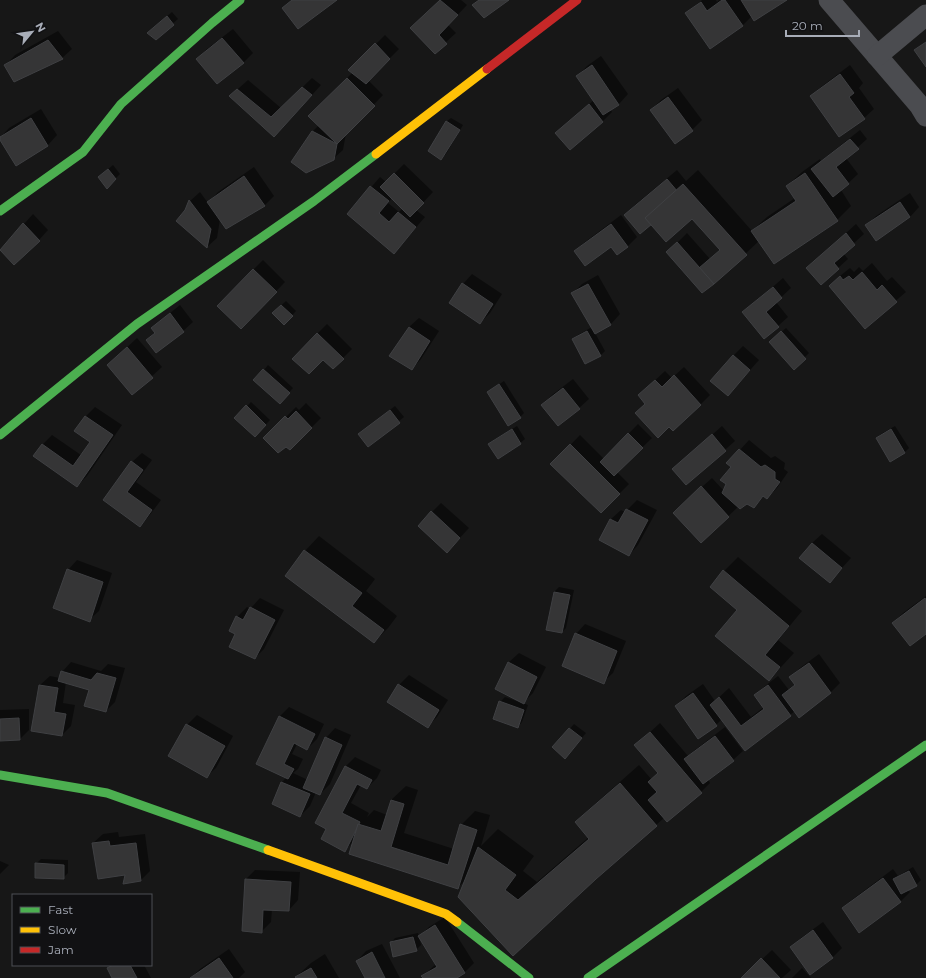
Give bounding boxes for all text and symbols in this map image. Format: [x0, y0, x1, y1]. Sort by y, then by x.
north arrow [12, 12, 52, 52]
scale bar [786, 12, 859, 38]
text: 20 m [792, 18, 823, 33]
text: N [32, 20, 49, 34]
legend [12, 894, 152, 966]
text: Fast [48, 902, 73, 917]
text: Slow [48, 922, 77, 937]
text: Jam [47, 942, 74, 957]

